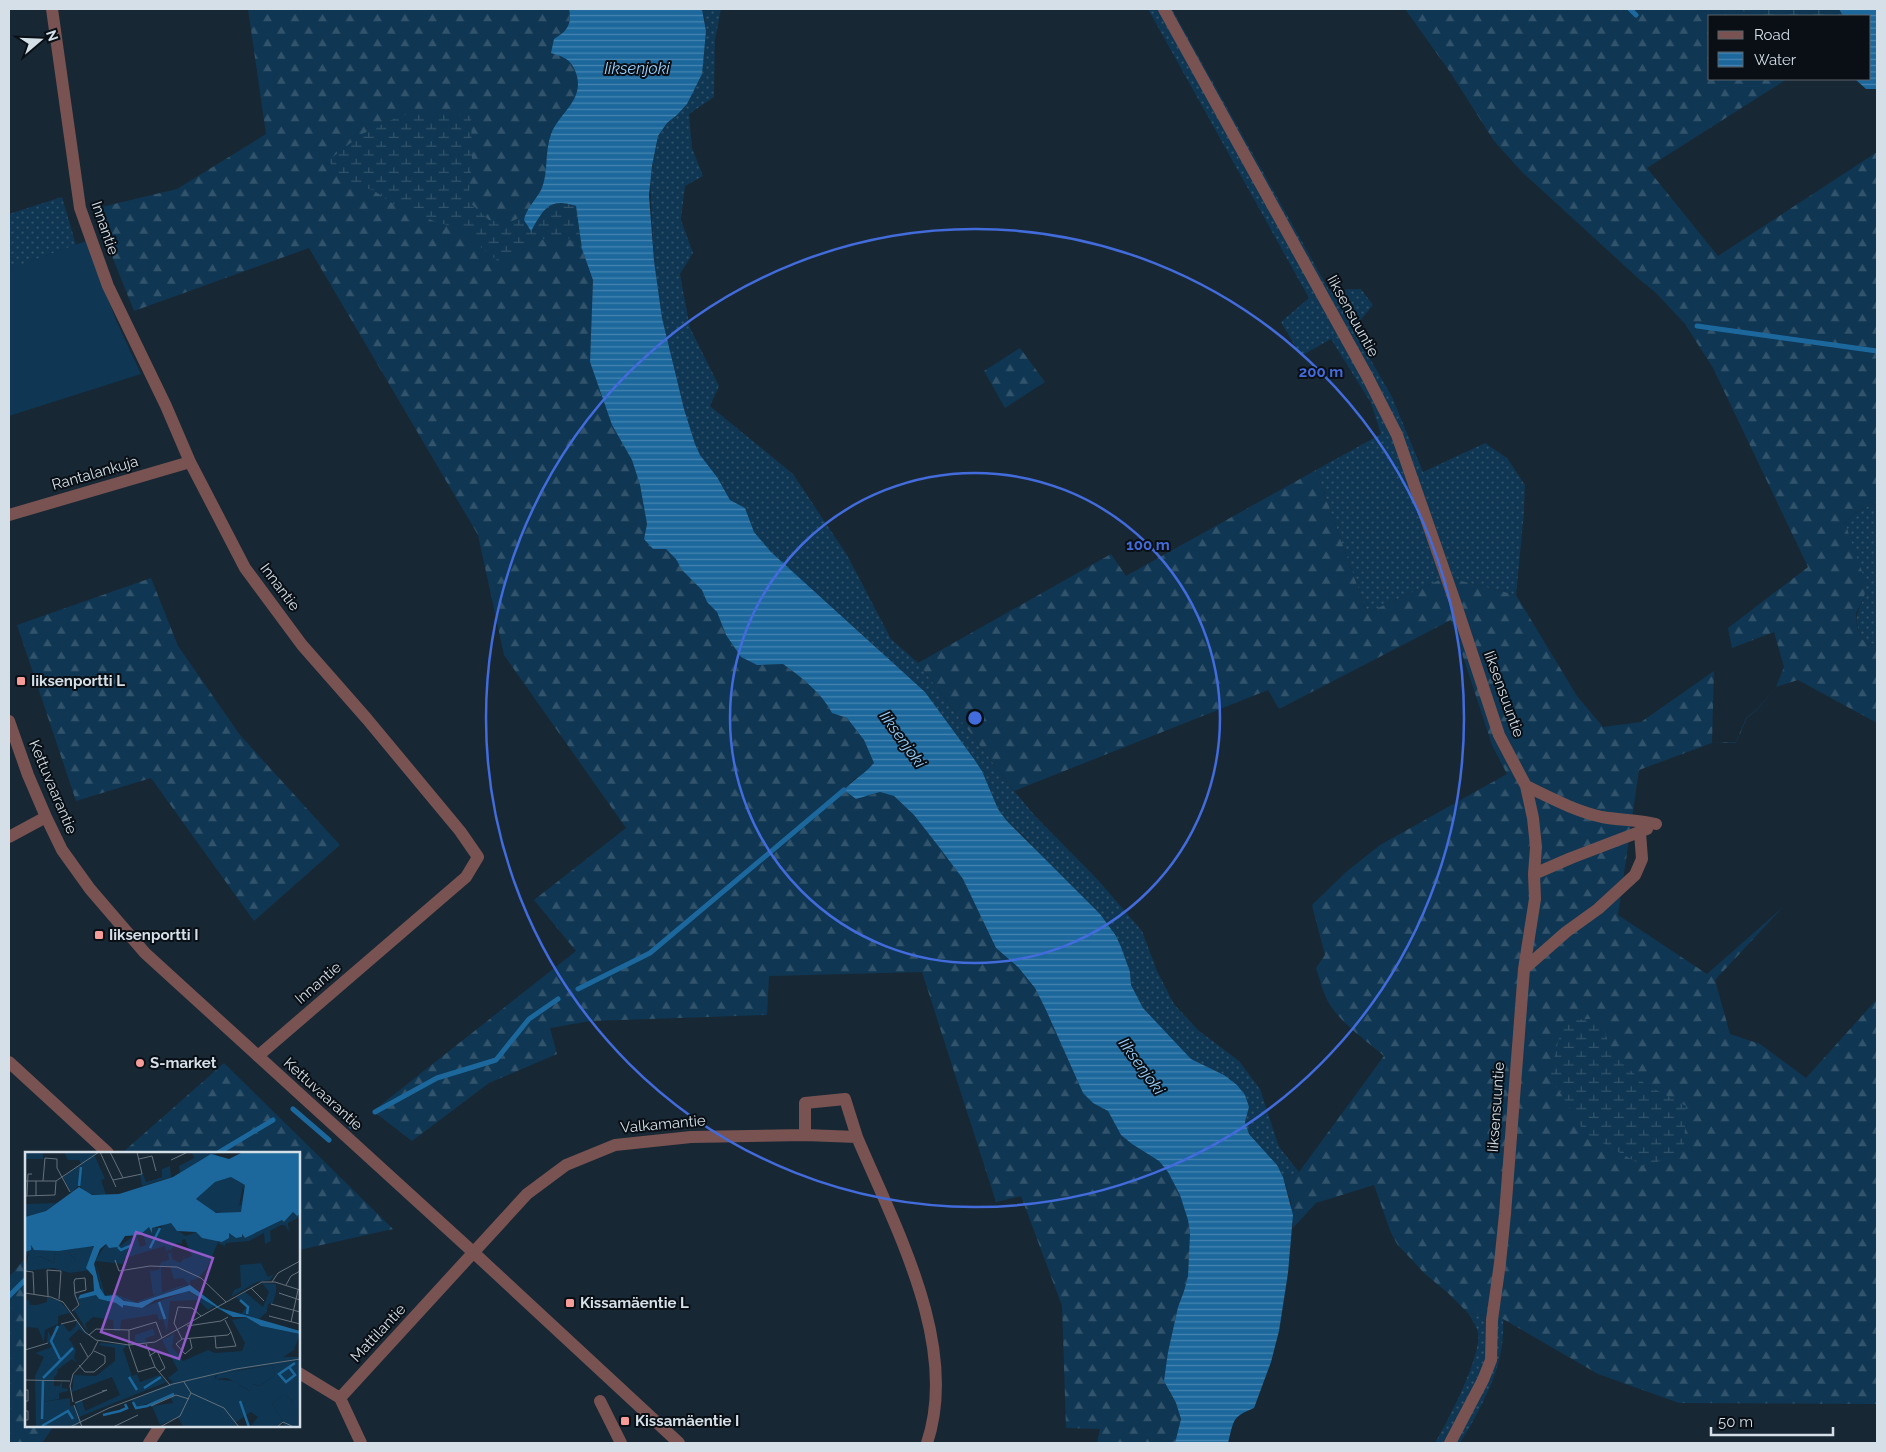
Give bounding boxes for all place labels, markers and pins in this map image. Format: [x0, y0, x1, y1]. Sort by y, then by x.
place label: Iiksenportti L [31, 672, 125, 690]
marker: Iiksenportti L [15, 675, 27, 687]
centre of rings [966, 709, 984, 727]
place label: Iiksenportti I [109, 926, 199, 944]
marker: Iiksenportti I [93, 929, 105, 941]
place label: S-market [150, 1054, 217, 1072]
marker: S-market [134, 1057, 146, 1069]
place label: Kissamäentie L [580, 1294, 689, 1312]
marker: Kissamäentie L [564, 1297, 576, 1309]
place label: Kissamäentie I [635, 1412, 739, 1430]
marker: Kissamäentie I [619, 1415, 631, 1427]

